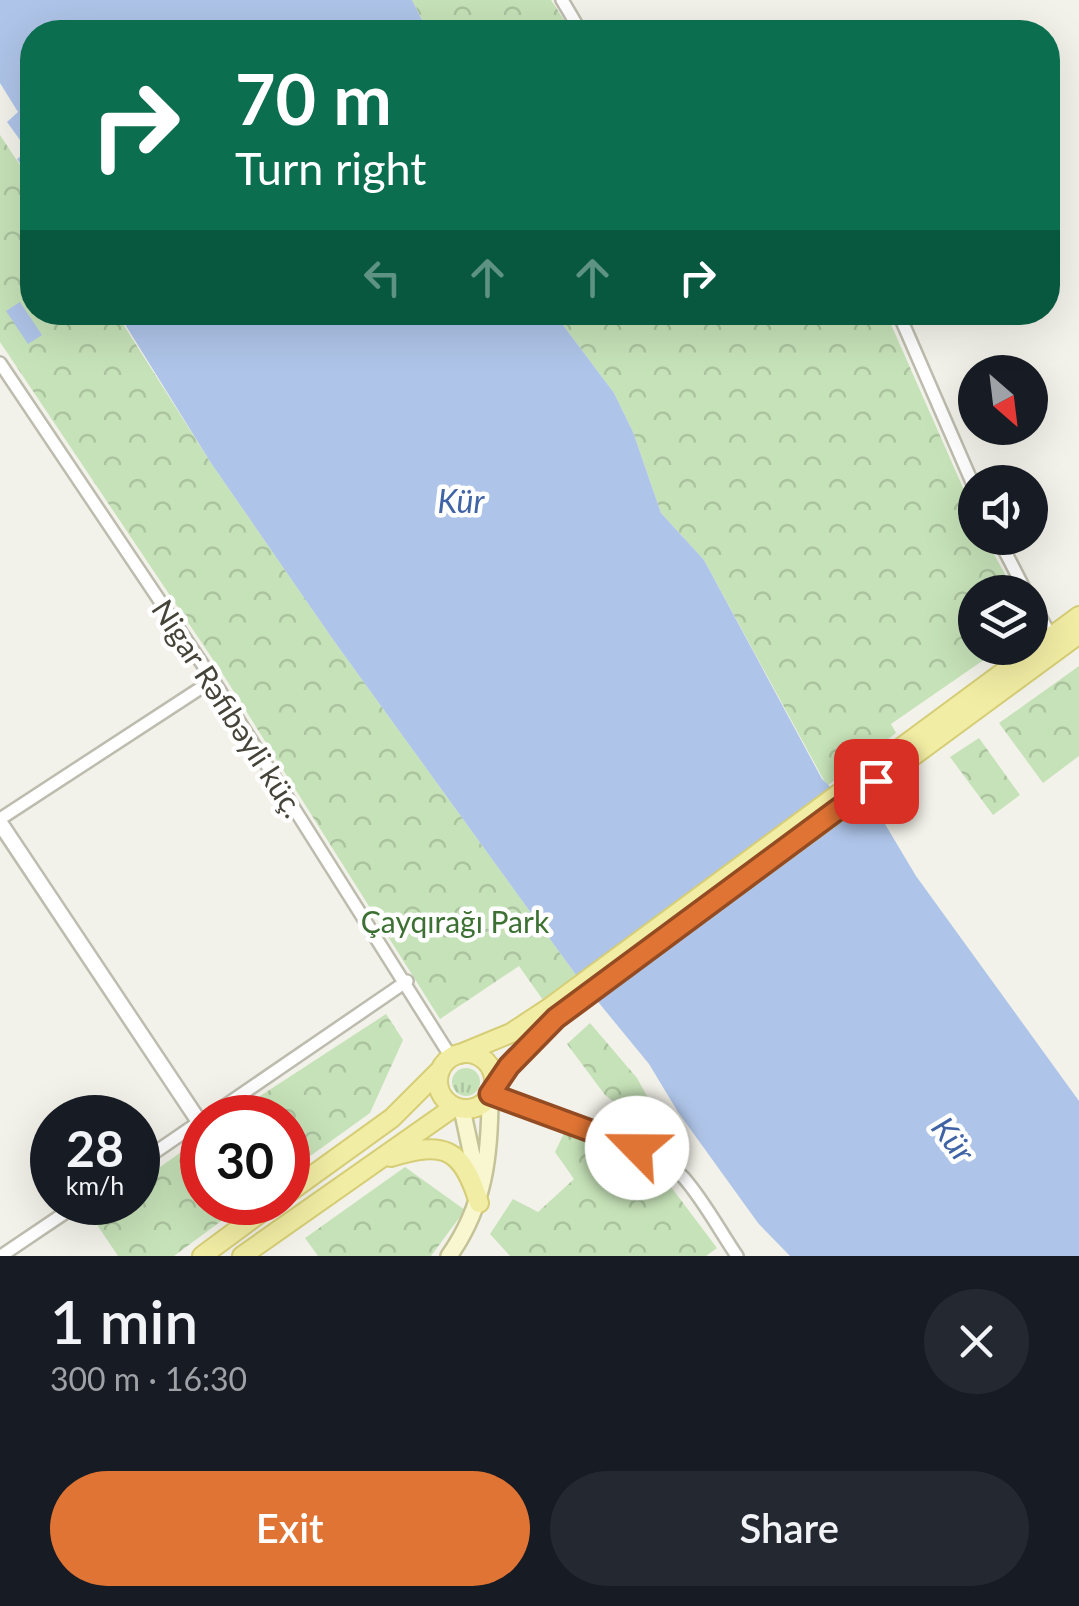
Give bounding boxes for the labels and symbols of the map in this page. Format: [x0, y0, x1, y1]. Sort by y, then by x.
north arrow [958, 355, 1048, 445]
water label: Kür [438, 481, 485, 520]
street label: Nigar Rəfibəyli küç. [145, 592, 313, 824]
pin [834, 739, 919, 824]
park label: Çayqırağı Park [361, 903, 550, 939]
speed limit sign: 30 [180, 1095, 310, 1225]
position arrow [585, 1096, 689, 1200]
water label: Kür [924, 1109, 984, 1170]

